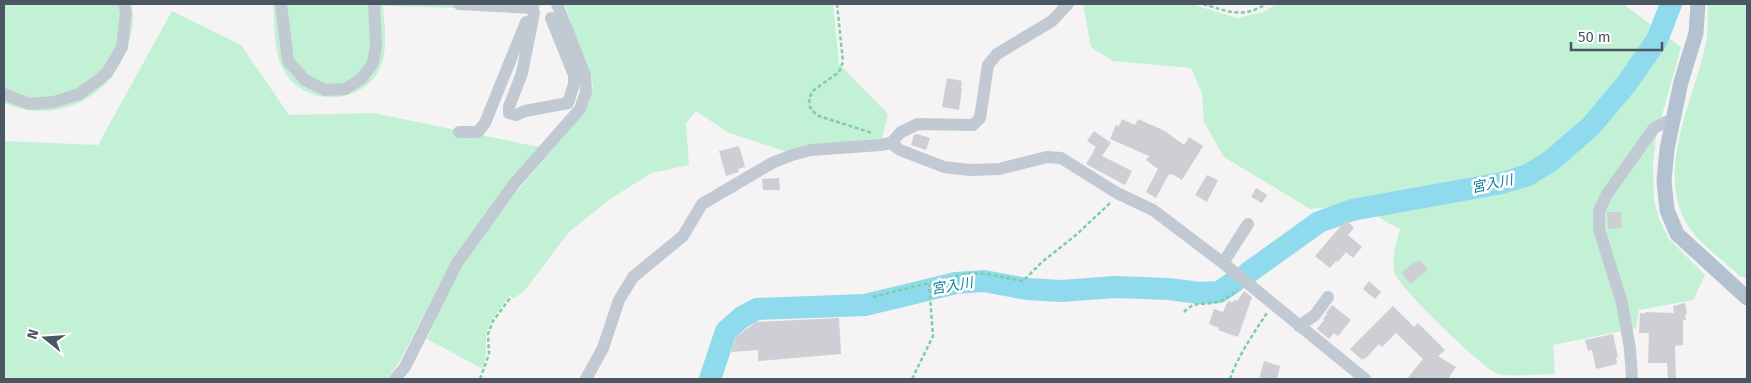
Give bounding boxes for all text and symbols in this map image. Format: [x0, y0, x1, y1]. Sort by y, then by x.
scale bar [1571, 20, 1662, 52]
text: 50 m [1578, 28, 1611, 46]
water label: 宮入川 [1470, 171, 1516, 197]
water label: 宮入川 [930, 274, 976, 298]
north arrow [20, 313, 70, 363]
text: N [24, 327, 43, 341]

